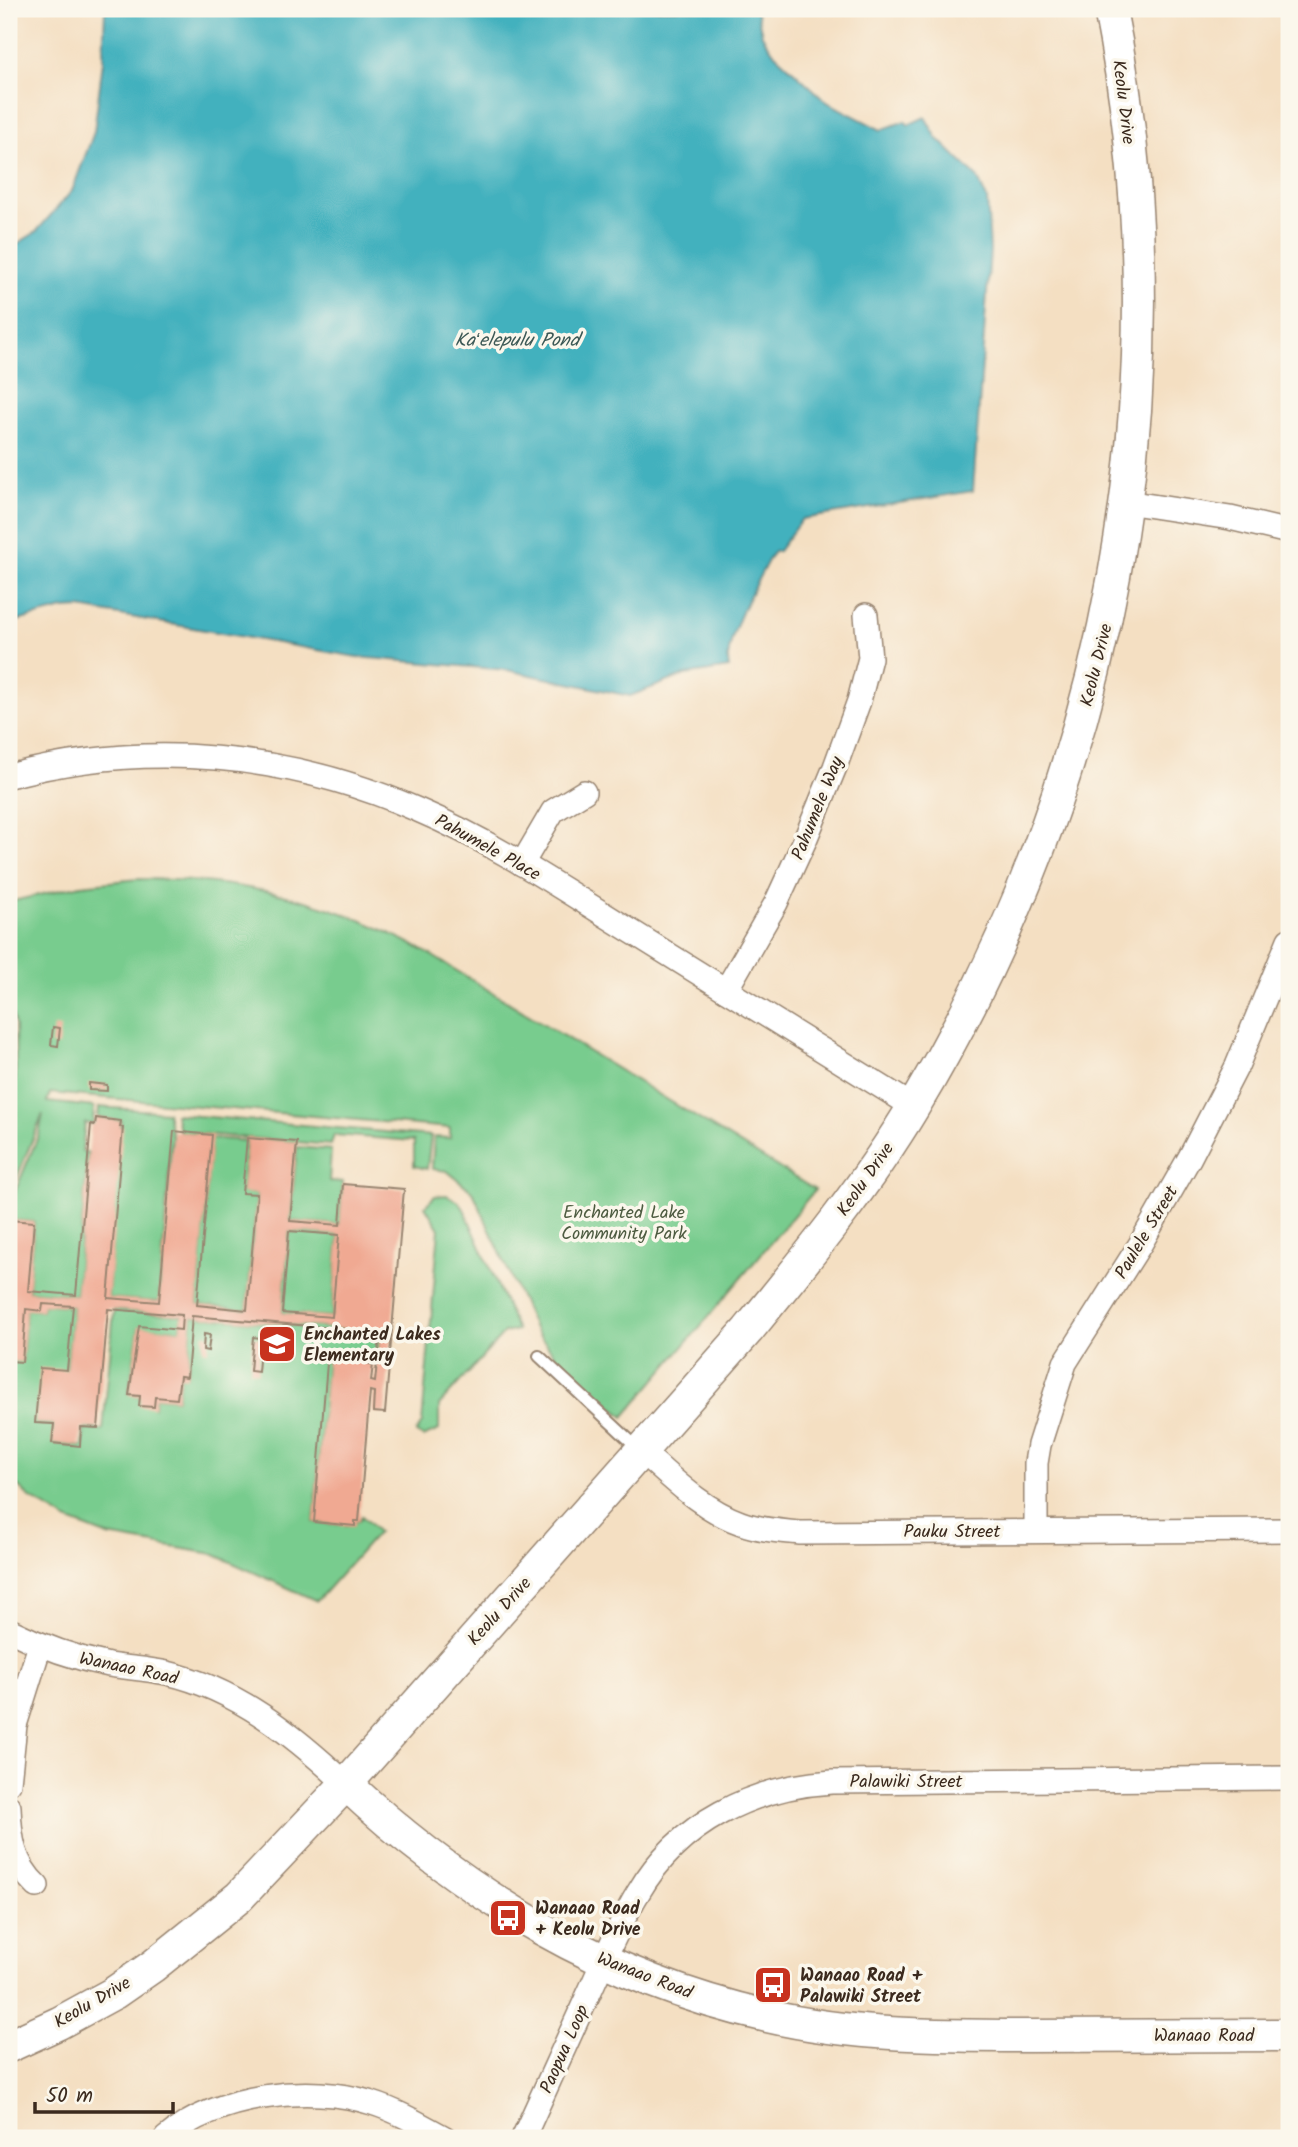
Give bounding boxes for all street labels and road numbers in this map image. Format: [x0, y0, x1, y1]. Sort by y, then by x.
street label: Keolu Drive [1103, 58, 1142, 146]
street label: Keolu Drive [1073, 621, 1122, 710]
street label: Pahumele Way [784, 752, 853, 865]
street label: Pahumele Place [429, 807, 546, 889]
street label: Keolu Drive [830, 1137, 902, 1223]
street label: Paulele Street [1108, 1180, 1187, 1285]
street label: Pauku Street [904, 1518, 1001, 1547]
street label: Keolu Drive [461, 1571, 539, 1653]
street label: Wanaao Road [77, 1645, 182, 1694]
street label: Palawiki Street [849, 1768, 964, 1797]
street label: Wanaao Road [592, 1945, 697, 2008]
street label: Keolu Drive [49, 1970, 137, 2037]
street label: Paopua Loop [533, 2000, 598, 2098]
street label: Wanaao Road [1154, 2022, 1255, 2051]

